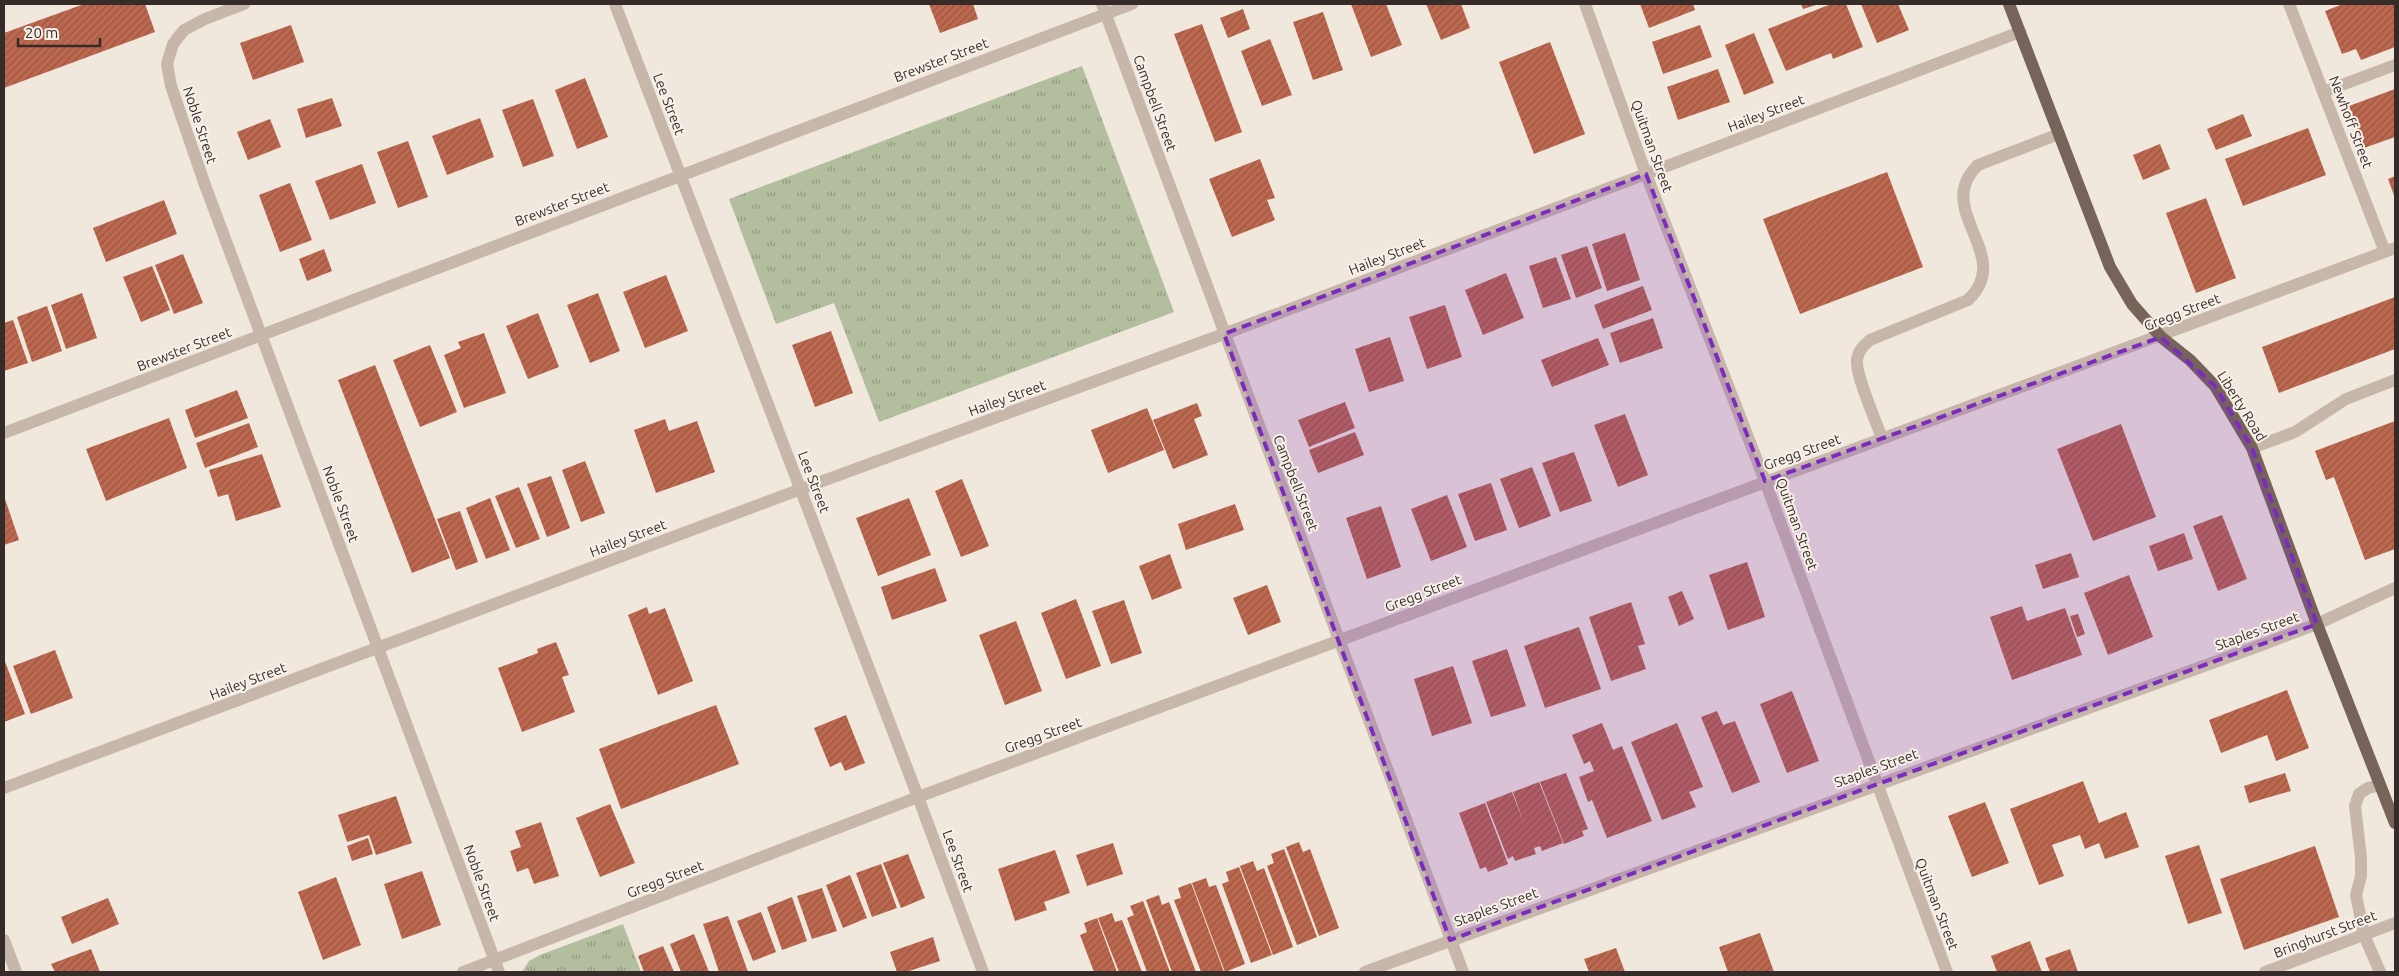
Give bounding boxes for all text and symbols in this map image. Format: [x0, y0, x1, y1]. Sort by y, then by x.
scale bar [18, 15, 100, 47]
text: 20 m [25, 24, 58, 41]
street label: Brewster Street [892, 34, 991, 85]
street label: Campbell Street [1130, 53, 1180, 154]
street label: Lee Street [650, 71, 688, 138]
street label: Newhoff Street [2326, 74, 2376, 171]
street label: Noble Street [180, 84, 220, 166]
street label: Hailey Street [1725, 91, 1807, 135]
street label: Quitman Street [1628, 98, 1676, 195]
street label: Brewster Street [513, 178, 612, 229]
street label: Hailey Street [1346, 234, 1428, 278]
street label: Gregg Street [2141, 290, 2223, 334]
street label: Brewster Street [135, 323, 234, 374]
street label: Liberty Road [2214, 368, 2270, 444]
street label: Hailey Street [966, 376, 1048, 419]
street label: Gregg Street [1761, 431, 1843, 473]
street label: Campbell Street [1270, 433, 1322, 534]
street label: Lee Street [795, 449, 833, 516]
street label: Noble Street [320, 464, 362, 545]
street label: Quitman Street [1773, 476, 1821, 573]
street label: Hailey Street [587, 516, 669, 560]
street label: Gregg Street [1382, 571, 1464, 615]
street label: Staples Street [2213, 608, 2302, 654]
street label: Hailey Street [207, 659, 289, 703]
street label: Gregg Street [1002, 714, 1084, 756]
street label: Staples Street [1832, 745, 1921, 791]
street label: Lee Street [939, 828, 977, 895]
street label: Noble Street [461, 843, 503, 924]
street label: Quitman Street [1912, 856, 1962, 953]
street label: Gregg Street [624, 857, 706, 901]
street label: Staples Street [1452, 884, 1541, 930]
street label: Bringhurst Street [2271, 907, 2379, 961]

